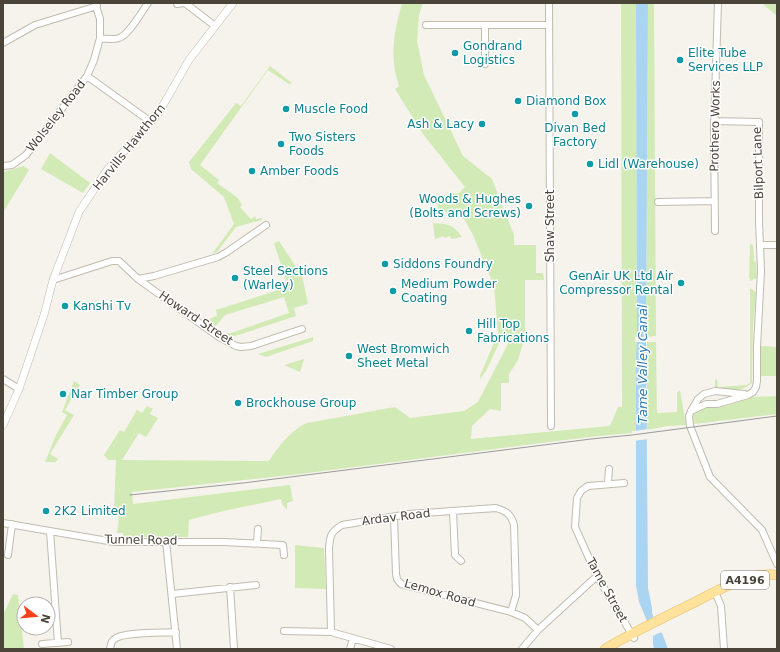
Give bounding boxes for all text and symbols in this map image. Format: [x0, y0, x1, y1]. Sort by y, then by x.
place label: Gondrand Logistics [463, 39, 522, 67]
place label: Elite Tube Services LLP [688, 46, 763, 74]
marker: Gondrand Logistics [450, 48, 460, 58]
marker: Elite Tube Services LLP [675, 55, 685, 65]
street label: Wolseley Road [24, 77, 88, 155]
street label: Prothero Works [707, 80, 723, 172]
place label: Diamond Box [526, 94, 606, 108]
marker: Diamond Box [513, 96, 523, 106]
street label: Harvills Hawthorn [90, 101, 168, 193]
place label: Muscle Food [294, 102, 368, 116]
marker: Muscle Food [281, 104, 291, 114]
marker: Divan Bed Factory [570, 109, 580, 119]
place label: Ash & Lacy [407, 117, 474, 131]
marker: Ash & Lacy [477, 119, 487, 129]
place label: Divan Bed Factory [544, 121, 606, 149]
street label: Bilport Lane [750, 127, 766, 199]
place label: Two Sisters Foods [288, 130, 356, 158]
marker: Two Sisters Foods [276, 139, 286, 149]
place label: Lidl (Warehouse) [598, 157, 699, 171]
marker: Lidl (Warehouse) [585, 159, 595, 169]
place label: Amber Foods [260, 164, 339, 178]
marker: Amber Foods [247, 166, 257, 176]
street label: Shaw Street [543, 189, 557, 262]
place label: Woods & Hughes (Bolts and Screws) [409, 192, 521, 220]
marker: Woods & Hughes (Bolts and Screws) [524, 201, 534, 211]
place label: Siddons Foundry [393, 257, 493, 271]
marker: Siddons Foundry [380, 259, 390, 269]
place label: Steel Sections (Warley) [243, 264, 328, 292]
place label: GenAir UK Ltd Air Compressor Rental [559, 269, 673, 297]
marker: Steel Sections (Warley) [230, 273, 240, 283]
place label: Medium Powder Coating [401, 277, 497, 305]
marker: GenAir UK Ltd Air Compressor Rental [676, 278, 686, 288]
marker: Medium Powder Coating [388, 286, 398, 296]
street label: Howard Street [156, 288, 236, 348]
place label: Kanshi Tv [73, 299, 131, 313]
marker: Kanshi Tv [60, 301, 70, 311]
water label: Tame Valley Canal [635, 304, 650, 424]
place label: Hill Top Fabrications [477, 317, 549, 345]
marker: Hill Top Fabrications [464, 326, 474, 336]
place label: West Bromwich Sheet Metal [357, 342, 450, 370]
marker: West Bromwich Sheet Metal [344, 351, 354, 361]
place label: Nar Timber Group [71, 387, 178, 401]
marker: Nar Timber Group [58, 389, 68, 399]
place label: Brockhouse Group [246, 396, 356, 410]
marker: Brockhouse Group [233, 398, 243, 408]
place label: 2K2 Limited [54, 504, 126, 518]
marker: 2K2 Limited [41, 506, 51, 516]
street label: Ardav Road [361, 506, 431, 528]
street label: Tunnel Road [103, 532, 178, 548]
street label: Tame Street [583, 554, 631, 625]
road number: A4196 [721, 571, 769, 589]
street label: Lemox Road [403, 576, 477, 610]
north arrow [16, 596, 56, 636]
text: N [38, 612, 53, 625]

